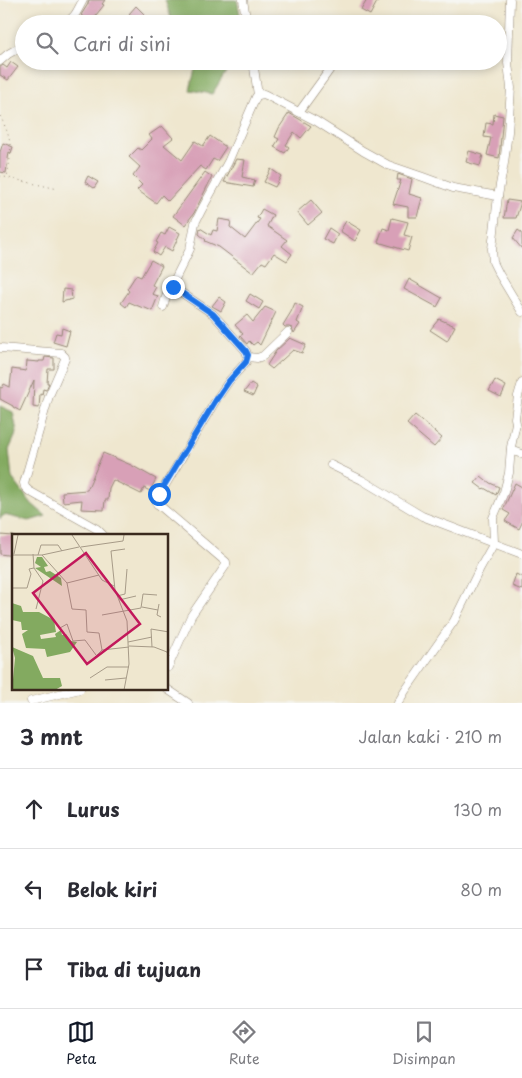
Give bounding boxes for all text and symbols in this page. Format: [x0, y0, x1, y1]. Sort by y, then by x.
search box [15, 15, 507, 70]
icon: search [33, 29, 61, 57]
text: Cari di sini [73, 29, 171, 57]
route end [162, 276, 185, 299]
route start [148, 483, 171, 506]
inset map [12, 534, 169, 690]
text: 3 mnt [20, 720, 83, 752]
text: Jalan kaki · 210 m [358, 724, 502, 748]
icon: ahead [20, 795, 48, 823]
text: Lurus [67, 795, 120, 823]
text: 130 m [454, 797, 502, 821]
icon: left [20, 875, 48, 903]
text: Belok kiri [67, 875, 157, 903]
text: 80 m [460, 877, 502, 901]
icon: arrive [20, 955, 48, 983]
text: Tiba di tujuan [67, 955, 201, 983]
tab: Peta [66, 1018, 96, 1069]
tab: Rute [229, 1018, 260, 1069]
tab: Disimpan [392, 1018, 456, 1069]

